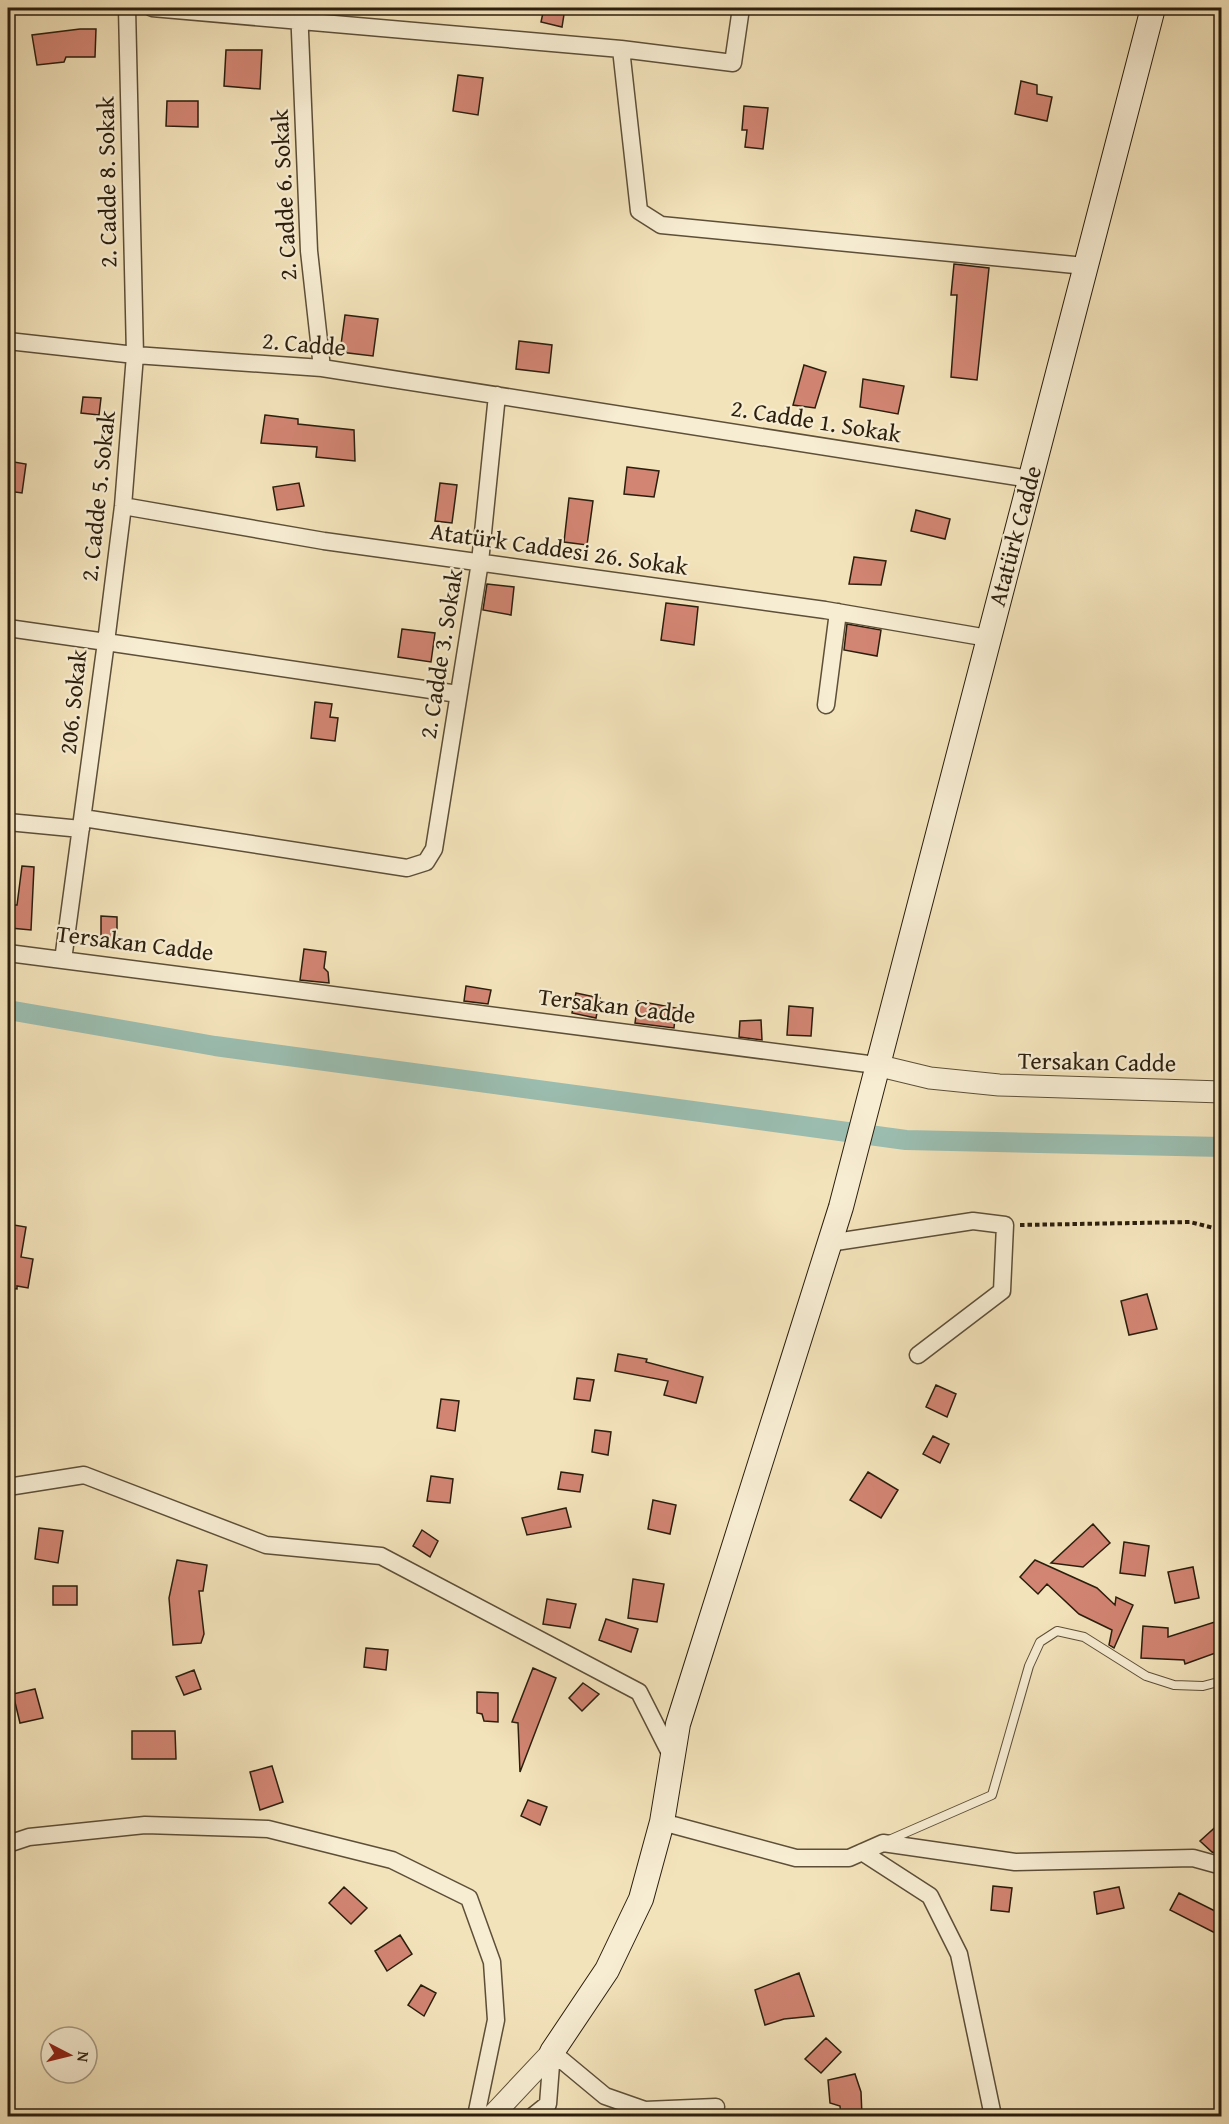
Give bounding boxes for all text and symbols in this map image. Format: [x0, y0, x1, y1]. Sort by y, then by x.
street label: 2. Cadde 8. Sokak [87, 95, 125, 268]
street label: 2. Cadde 6. Sokak [261, 108, 305, 282]
street label: 2. Cadde [261, 322, 347, 365]
street label: 2. Cadde 1. Sokak [729, 390, 904, 451]
street label: 2. Cadde 5. Sokak [71, 408, 124, 583]
street label: Atatürk Cadde [979, 462, 1050, 610]
street label: Atatürk Caddesi 26. Sokak [428, 513, 691, 584]
street label: 2. Cadde 3. Sokak [410, 566, 471, 741]
street label: 206. Sokak [50, 647, 96, 756]
street label: Tersakan Cadde [54, 915, 216, 970]
street label: Tersakan Cadde [536, 978, 698, 1033]
street label: Tersakan Cadde [1018, 1043, 1176, 1080]
north arrow [39, 2025, 99, 2085]
text: N [71, 2050, 96, 2064]

